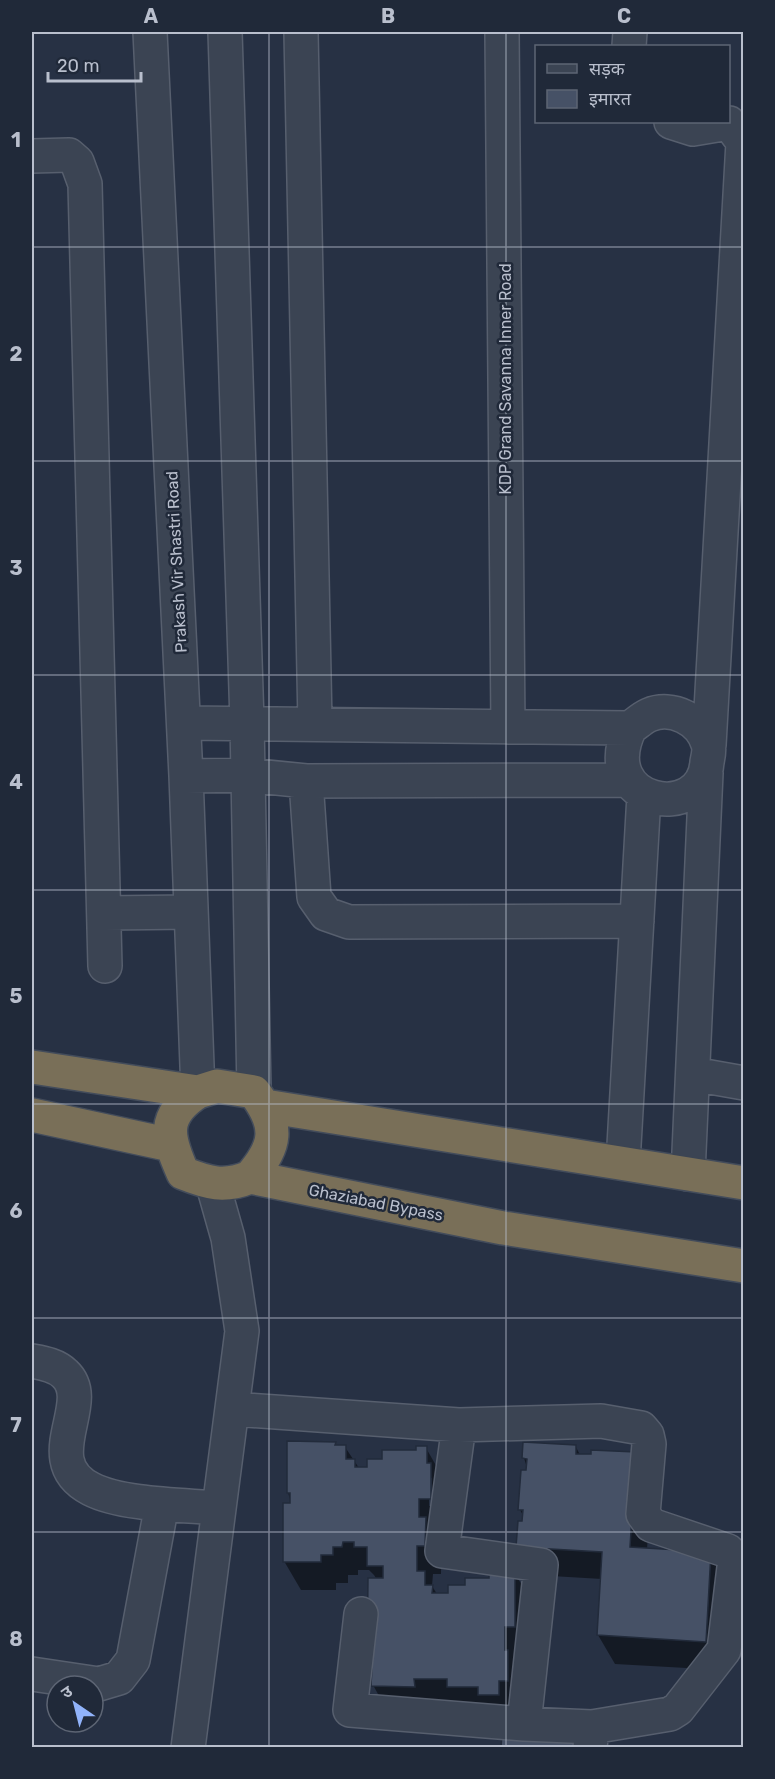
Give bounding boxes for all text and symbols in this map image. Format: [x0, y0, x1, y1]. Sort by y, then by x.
text: A [144, 4, 159, 28]
text: B [381, 4, 395, 28]
text: C [617, 4, 631, 28]
scale bar [48, 45, 141, 83]
legend [535, 45, 730, 123]
text: 20 m [57, 55, 99, 77]
text: सड़क [589, 58, 626, 80]
text: इमारत [589, 88, 632, 110]
text: 1 [11, 128, 21, 152]
street label: KDP Grand Savanna Inner Road [496, 263, 515, 495]
text: 2 [10, 342, 23, 366]
street label: Prakash Vir Shastri Road [162, 471, 191, 653]
text: 3 [9, 556, 23, 580]
text: 4 [9, 770, 23, 794]
text: 5 [10, 984, 23, 1008]
street label: Ghaziabad Bypass [307, 1180, 445, 1225]
text: 6 [9, 1199, 23, 1223]
text: 7 [10, 1413, 22, 1437]
text: 8 [9, 1627, 23, 1651]
north arrow [45, 1674, 105, 1734]
text: उ [57, 1681, 76, 1703]

